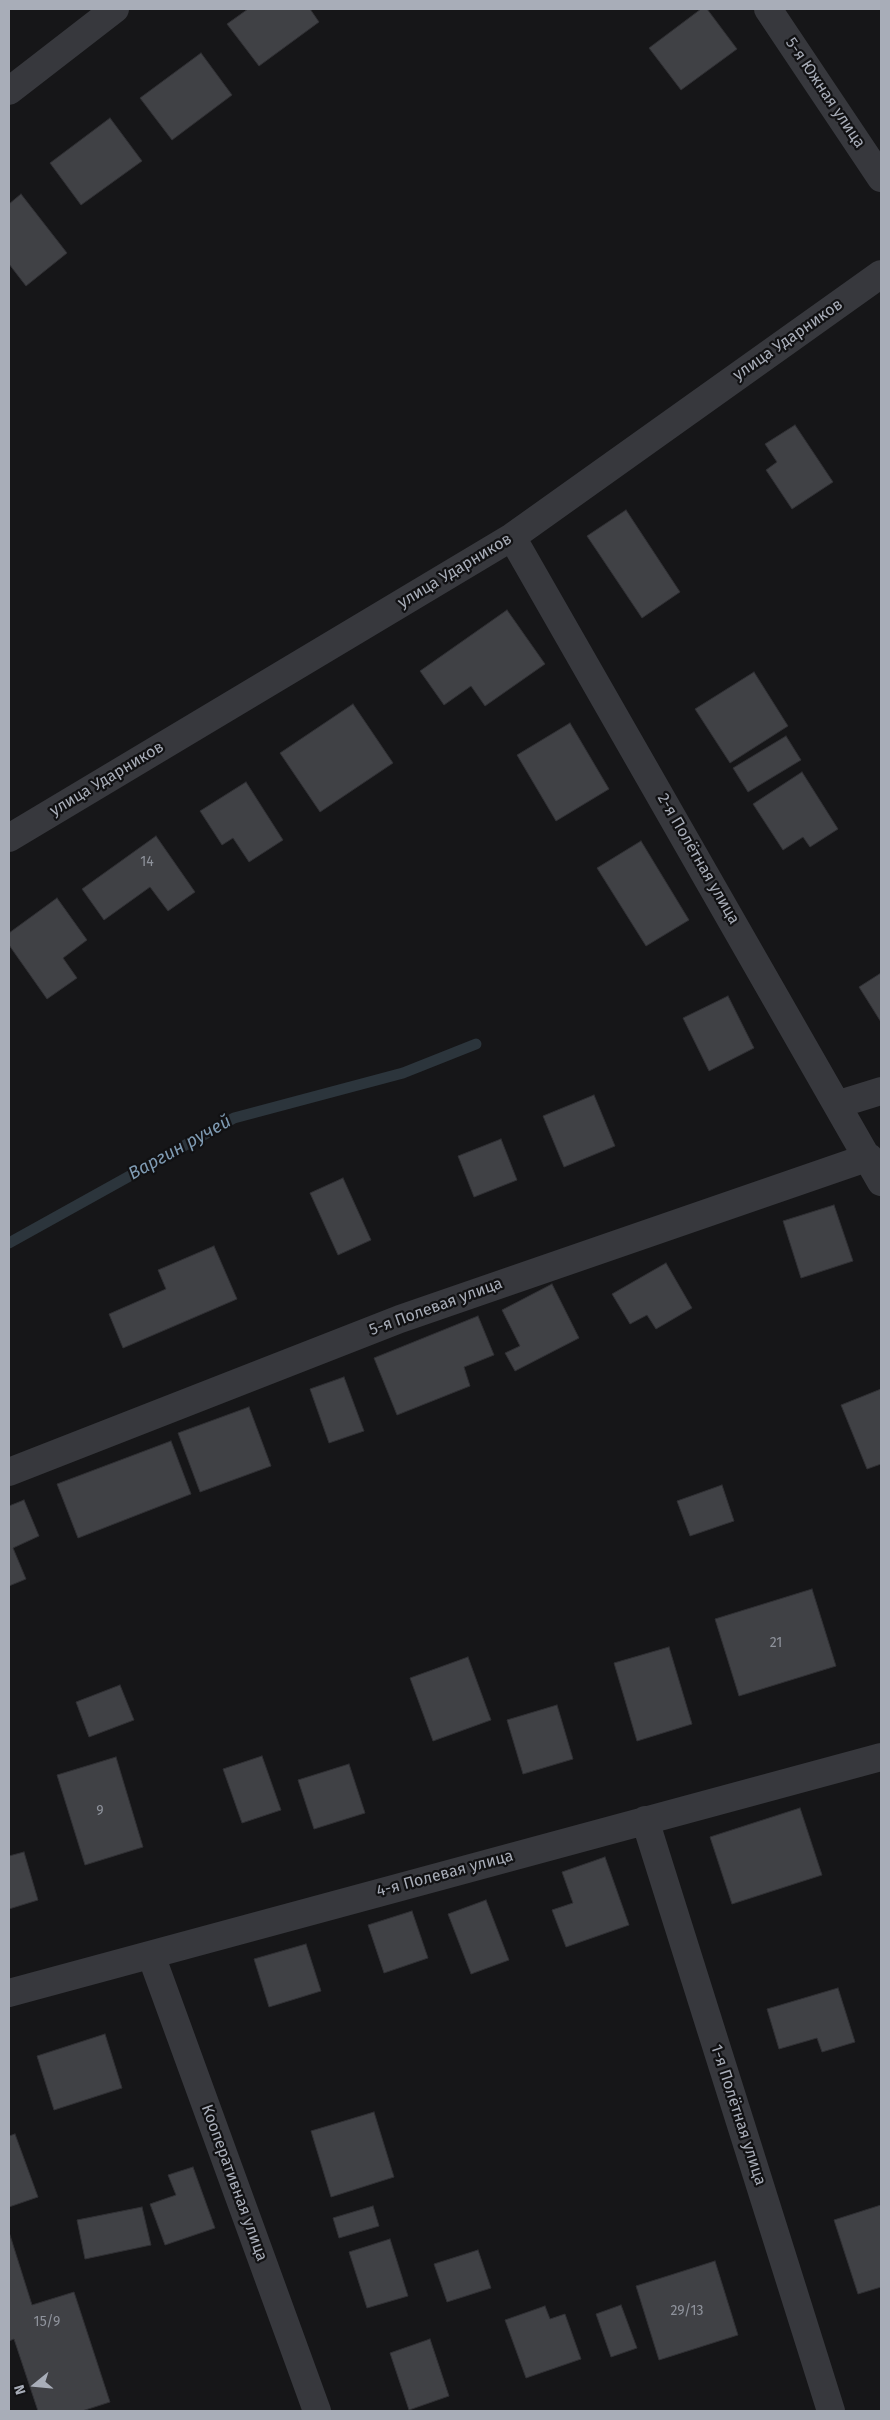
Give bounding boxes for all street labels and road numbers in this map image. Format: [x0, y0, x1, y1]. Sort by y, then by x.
street label: 5-я Южная улица [781, 34, 869, 152]
street label: улица Ударников [729, 295, 847, 385]
street label: улица Ударников [395, 529, 515, 613]
street label: улица Ударников [47, 737, 167, 821]
street label: 2-я Полётная улица [653, 790, 743, 928]
street label: 5-я Полевая улица [367, 1274, 505, 1340]
street label: 4-я Полевая улица [374, 1846, 516, 1902]
street label: 1-я Полётная улица [706, 2042, 770, 2188]
street label: Кооперативная улица [197, 2102, 271, 2264]

